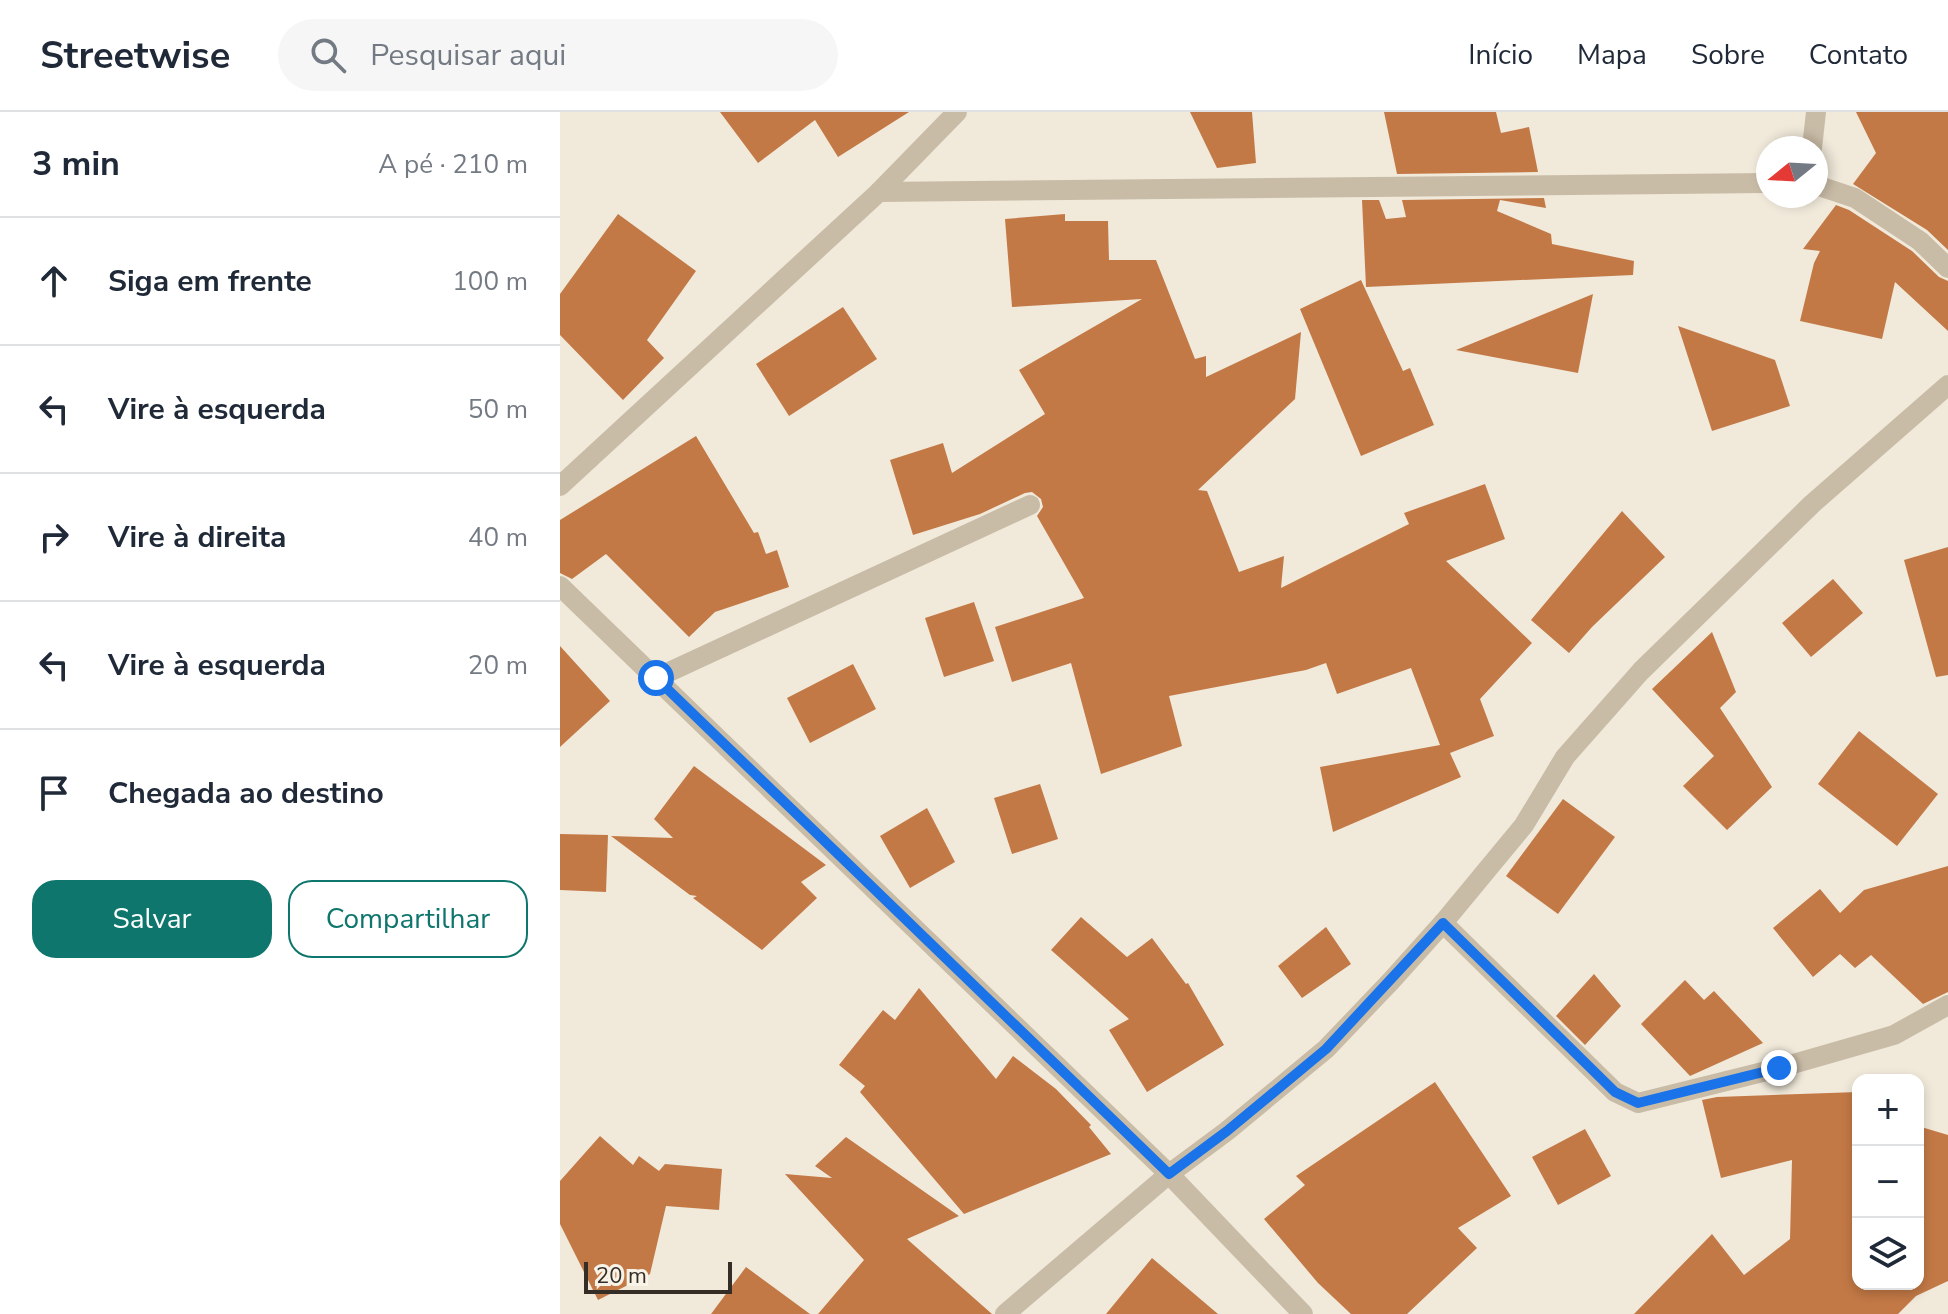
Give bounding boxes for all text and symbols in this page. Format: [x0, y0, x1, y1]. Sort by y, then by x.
search box [278, 19, 838, 91]
text: Streetwise [40, 30, 230, 81]
icon: search [306, 33, 350, 77]
text: Pesquisar aqui [370, 35, 566, 76]
text: Início [1468, 36, 1533, 74]
text: Mapa [1577, 36, 1647, 74]
text: Sobre [1691, 36, 1765, 74]
text: Contato [1809, 36, 1908, 74]
north arrow [1756, 136, 1828, 208]
text: 3 min [32, 141, 120, 187]
text: A pé · 210 m [378, 147, 528, 182]
icon: ahead [32, 259, 76, 303]
text: Siga em frente [108, 261, 312, 302]
text: 100 m [452, 264, 528, 299]
icon: left [32, 387, 76, 431]
text: Vire à esquerda [108, 389, 326, 430]
text: 50 m [468, 392, 528, 427]
icon: right [32, 515, 76, 559]
text: Vire à direita [108, 517, 286, 558]
text: 40 m [468, 520, 528, 555]
icon: left [32, 643, 76, 687]
text: Vire à esquerda [108, 645, 326, 686]
text: 20 m [468, 648, 528, 683]
route start [638, 660, 674, 696]
icon: arrive [32, 771, 76, 815]
text: Chegada ao destino [108, 773, 384, 814]
button: Salvar [32, 880, 272, 958]
button: Compartilhar [288, 880, 528, 958]
route end [1761, 1050, 1797, 1086]
map controls [1852, 1074, 1924, 1290]
button: + [1852, 1074, 1924, 1146]
button: − [1852, 1146, 1924, 1218]
button: layers [1852, 1218, 1924, 1290]
scale bar [584, 1258, 732, 1294]
text: 20 m [596, 1261, 647, 1291]

